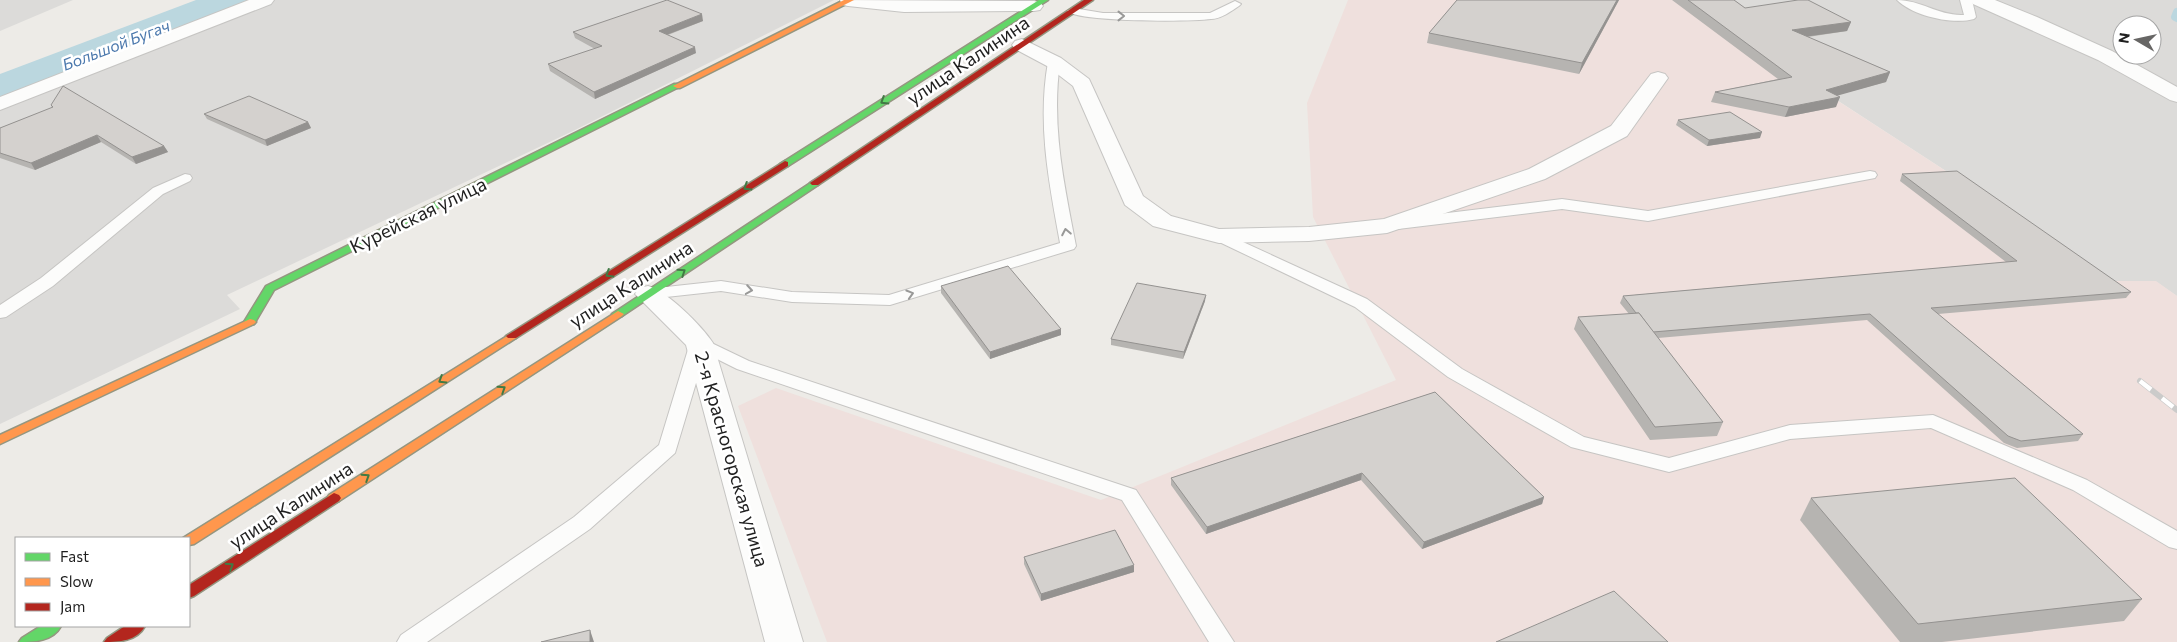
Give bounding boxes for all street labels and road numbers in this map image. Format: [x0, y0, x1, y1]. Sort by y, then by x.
street label: улица Калинина [902, 10, 1033, 109]
street label: Курейская улица [346, 172, 490, 258]
street label: улица Калинина [565, 235, 697, 332]
street label: 2-я Красногорская улица [691, 348, 774, 569]
street label: улица Калинина [225, 456, 357, 553]

